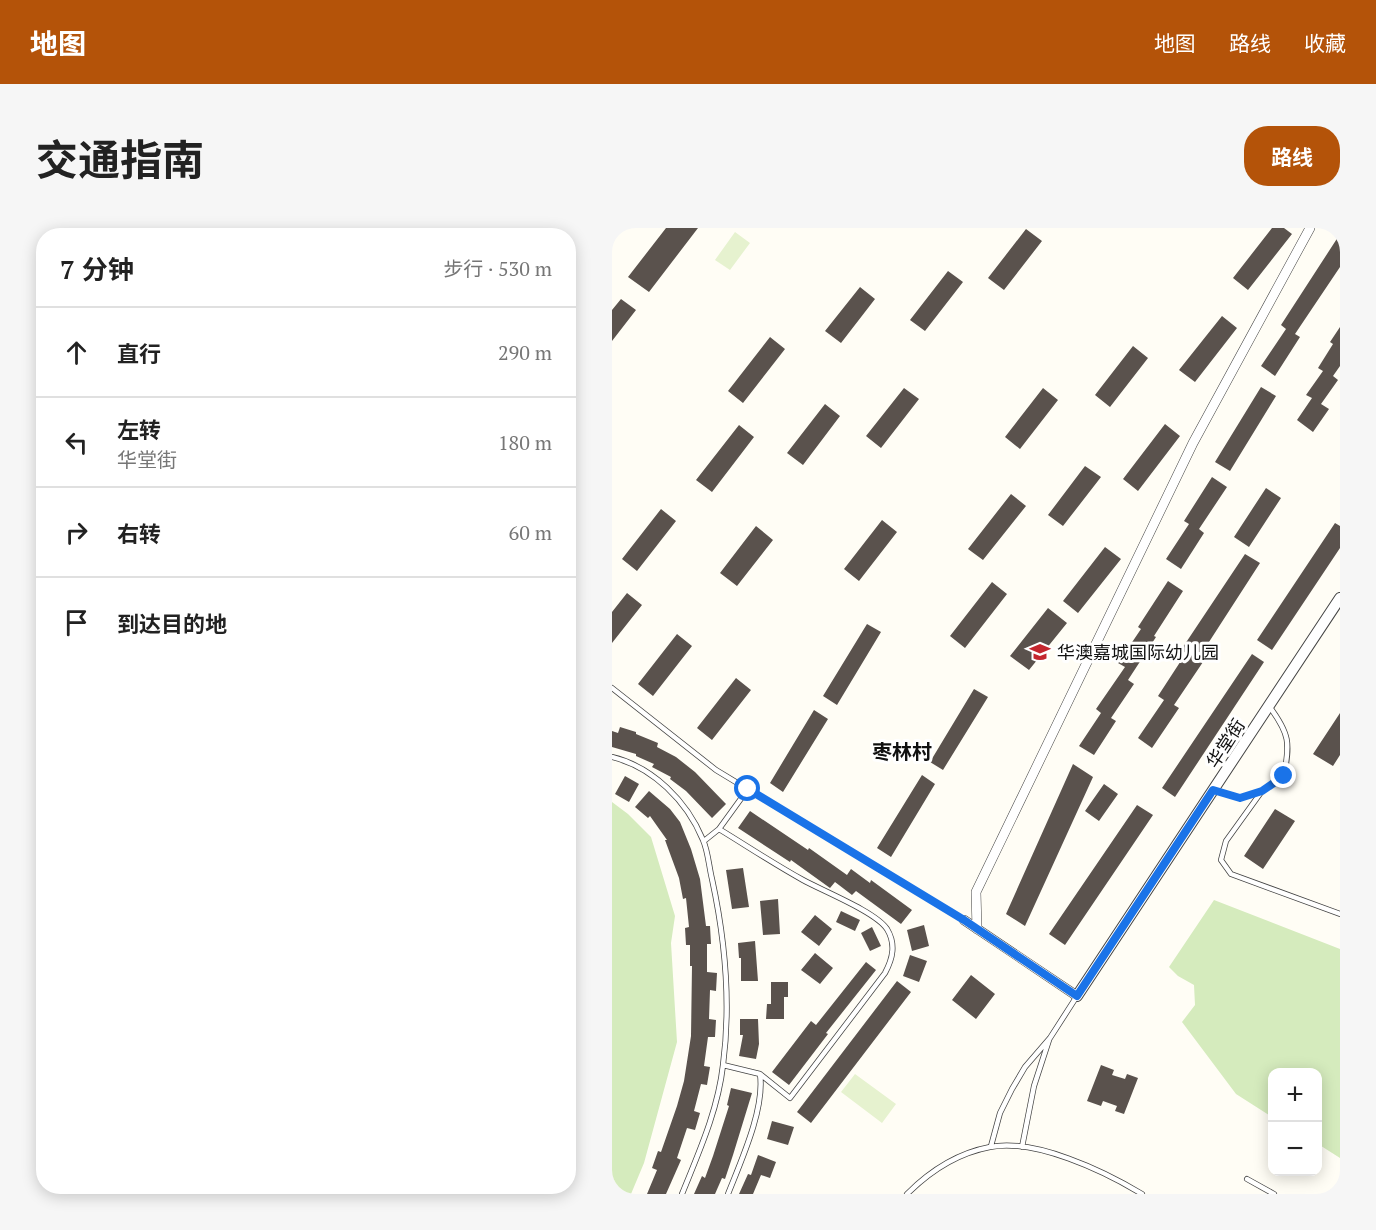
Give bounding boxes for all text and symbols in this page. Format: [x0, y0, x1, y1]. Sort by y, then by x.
text: 地图 [30, 25, 86, 62]
text: 地图 [1154, 29, 1196, 57]
text: 路线 [1229, 29, 1271, 57]
text: 收藏 [1304, 29, 1346, 57]
button: 路线 [1244, 126, 1340, 186]
text: 交通指南 [36, 131, 204, 187]
text: 7 分钟 [60, 252, 134, 286]
text: 步行 · 530 m [443, 255, 552, 282]
icon: ahead [60, 336, 93, 369]
text: 直行 [117, 339, 161, 368]
text: 290 m [498, 339, 552, 366]
text: 左转 [117, 415, 161, 444]
icon: left [60, 426, 93, 459]
text: 180 m [498, 429, 552, 456]
text: 华堂街 [117, 446, 177, 473]
icon: right [60, 516, 93, 549]
text: 右转 [117, 519, 161, 548]
text: 60 m [509, 519, 552, 546]
icon: arrive [60, 606, 93, 639]
text: 到达目的地 [117, 609, 227, 638]
school or university icon: 华澳嘉城国际幼儿园 [1028, 640, 1052, 664]
place label: 华澳嘉城国际幼儿园 [1057, 640, 1219, 664]
street label: 华堂街 [1200, 714, 1250, 772]
district label: 枣林村 [872, 738, 932, 765]
route end [1270, 762, 1296, 788]
route start [734, 775, 760, 801]
map controls [1268, 1068, 1322, 1176]
button: + [1268, 1068, 1322, 1122]
button: − [1268, 1122, 1322, 1176]

